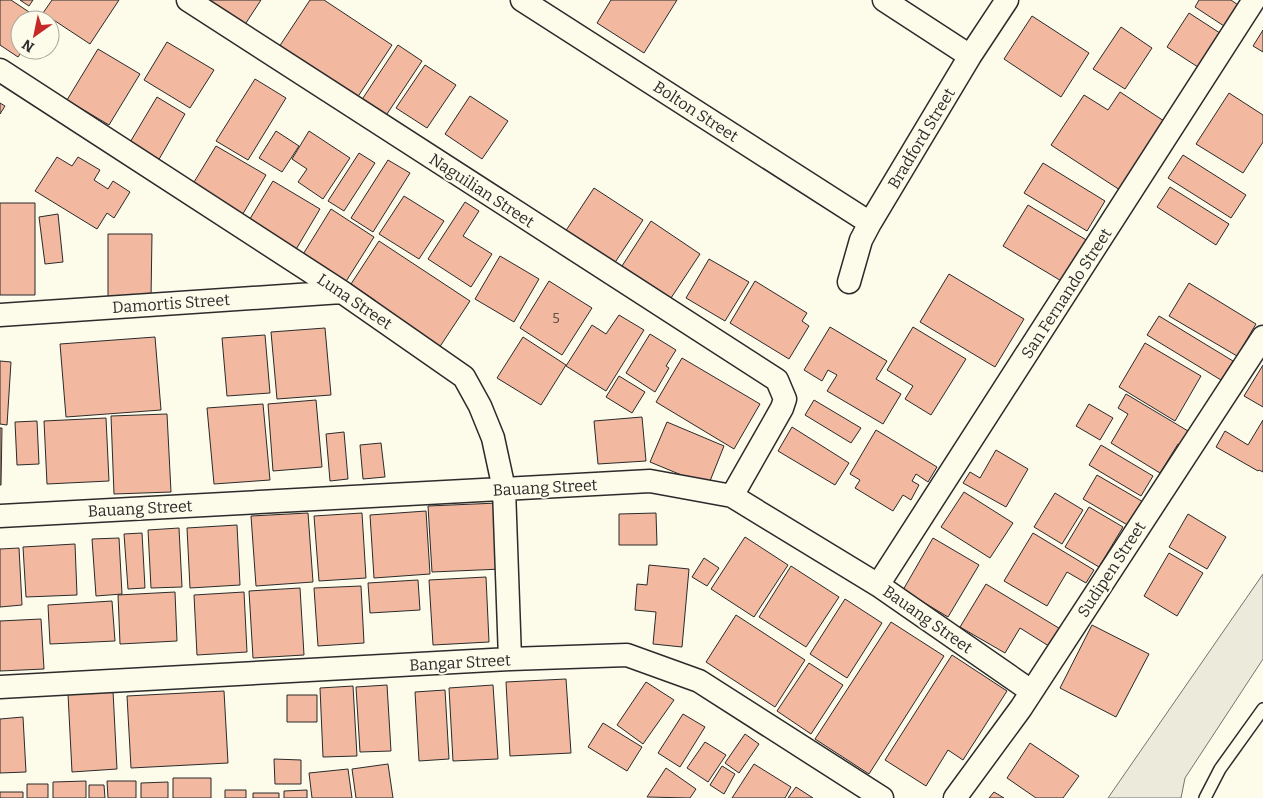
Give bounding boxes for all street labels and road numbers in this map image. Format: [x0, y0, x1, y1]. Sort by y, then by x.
street label: Bolton Street [650, 77, 742, 146]
street label: Bradford Street [884, 84, 959, 192]
street label: Naguilian Street [426, 149, 538, 232]
street label: San Fernando Street [1017, 225, 1116, 362]
street label: Luna Street [314, 270, 396, 333]
street label: Damortis Street [112, 290, 231, 317]
street label: Bauang Street [492, 475, 598, 500]
street label: Bauang Street [87, 496, 193, 521]
street label: Sudipen Street [1073, 518, 1150, 621]
street label: Bauang Street [879, 582, 976, 657]
street label: Bangar Street [409, 650, 512, 675]

